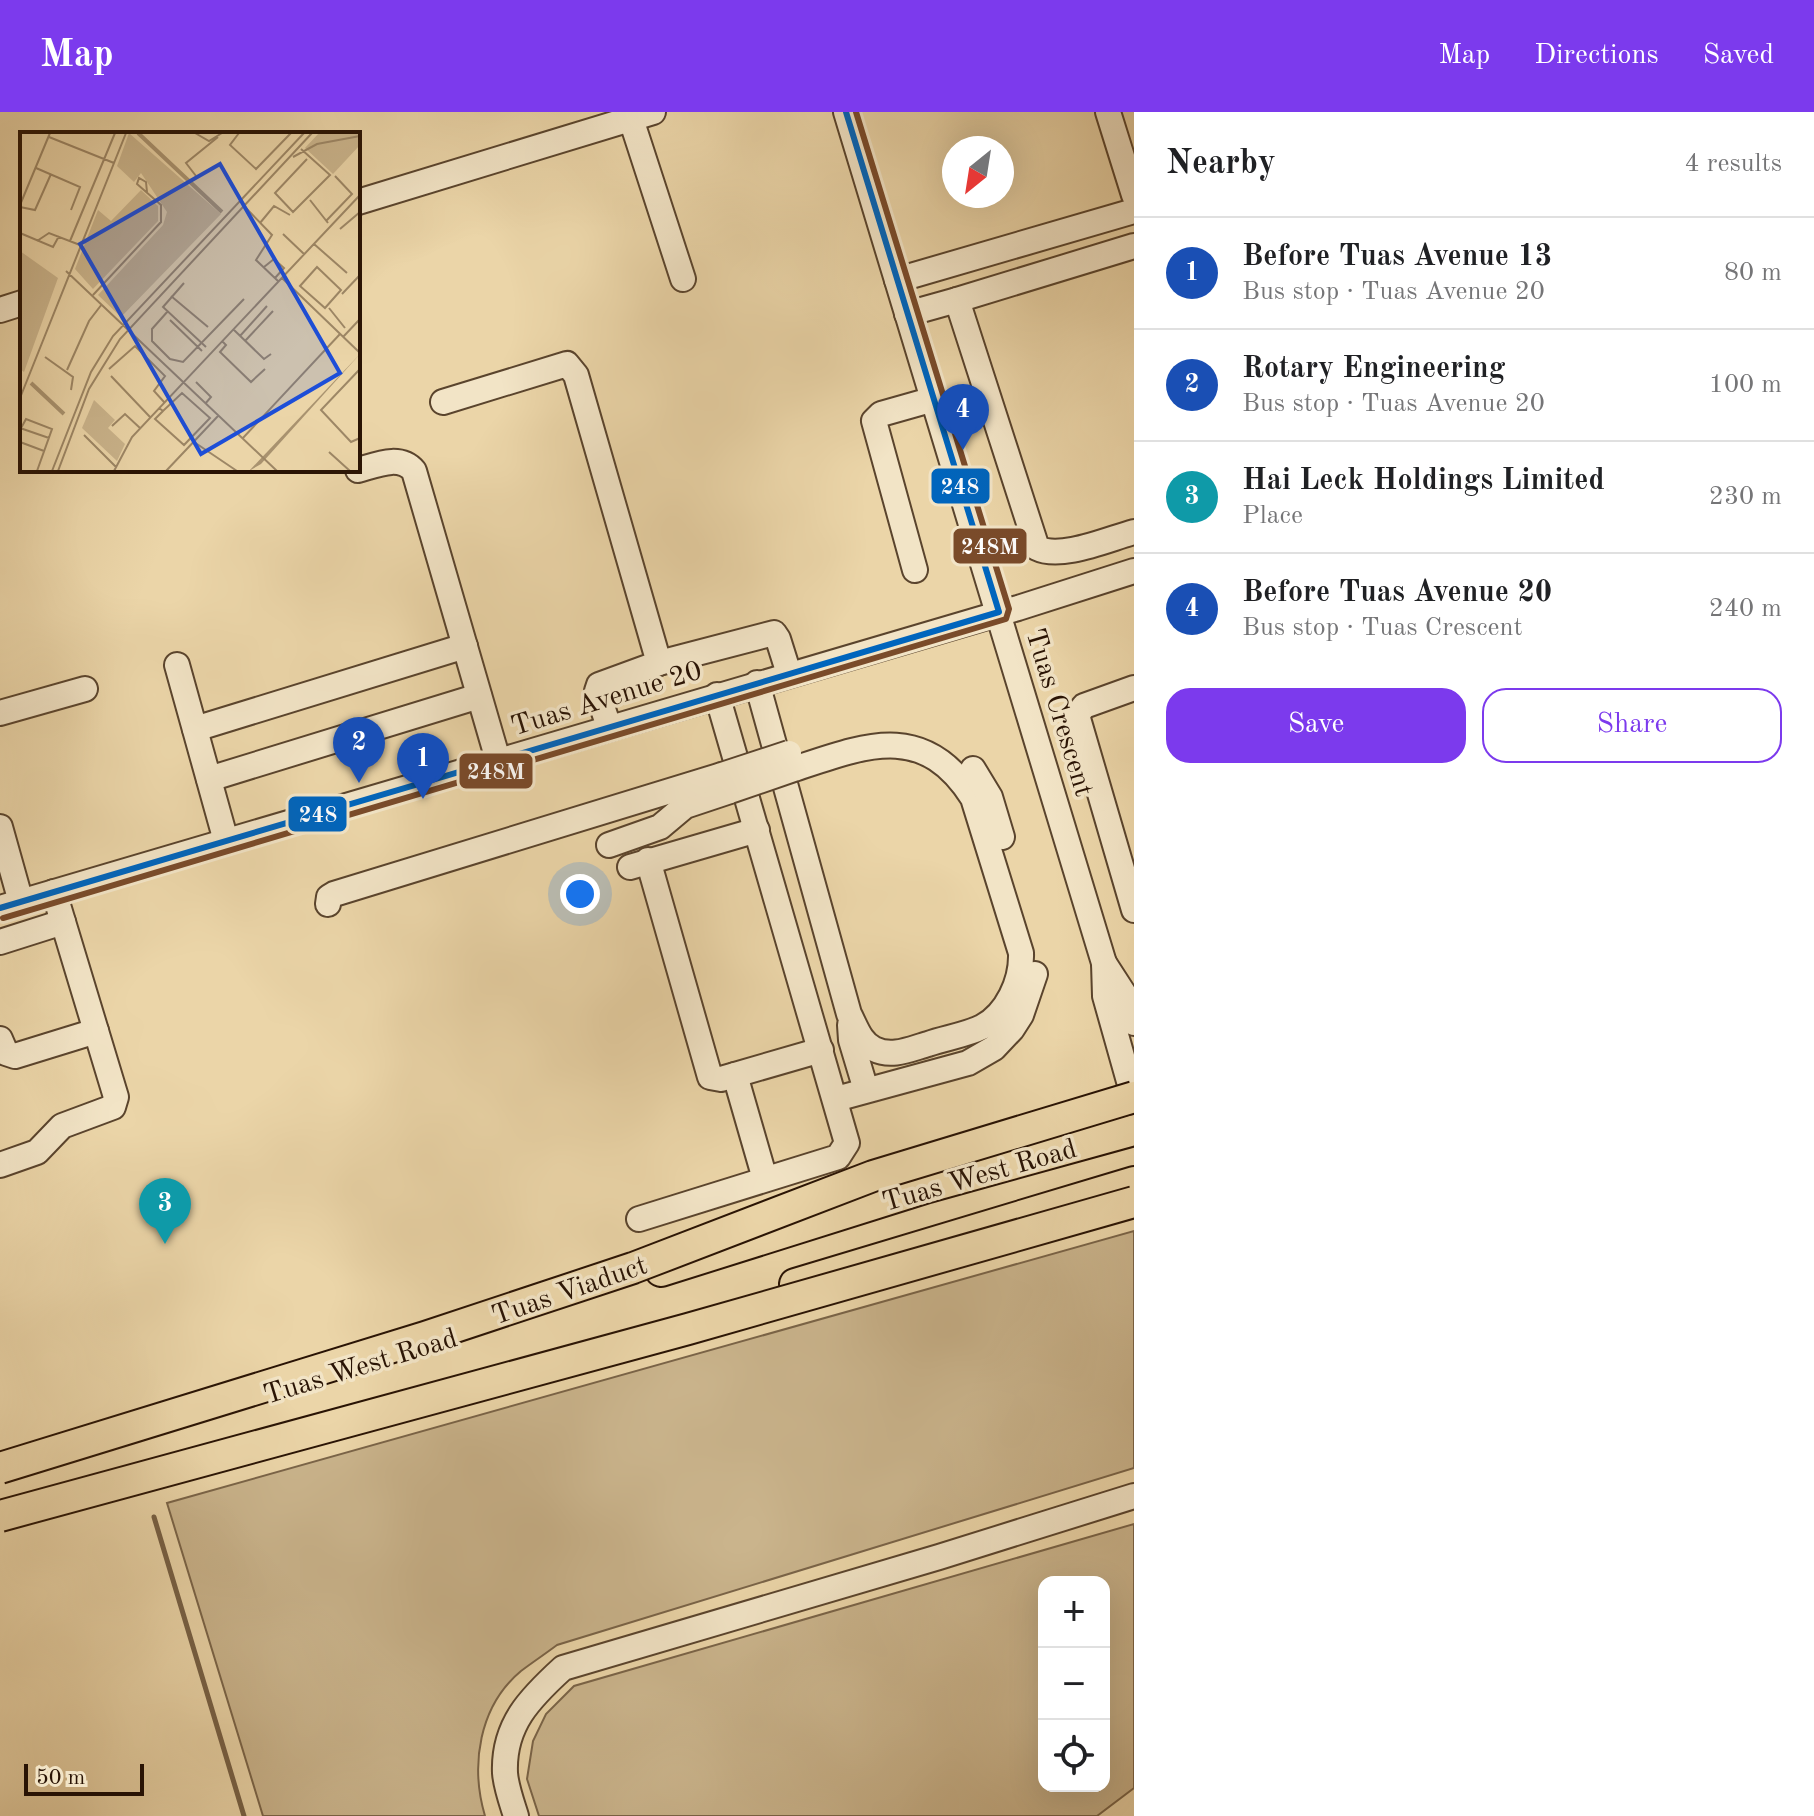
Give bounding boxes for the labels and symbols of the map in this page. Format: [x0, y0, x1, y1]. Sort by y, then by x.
inset map [20, 132, 360, 472]
north arrow [942, 136, 1014, 208]
pin: 4 [937, 384, 989, 450]
line badge: 248 [930, 467, 991, 505]
text: 248 [941, 477, 979, 499]
line badge: 248M [952, 527, 1028, 565]
text: 248M [961, 537, 1019, 559]
street label: Tuas Crescent [1019, 626, 1097, 800]
street label: Tuas Avenue 20 [508, 658, 706, 742]
pin: 2 [333, 717, 385, 783]
pin: 1 [397, 733, 449, 799]
line badge: 248M [458, 752, 534, 790]
text: 248M [467, 762, 525, 784]
line badge: 248 [287, 795, 348, 833]
text: 248 [299, 805, 337, 827]
your location [560, 874, 600, 914]
street label: Tuas West Road [879, 1136, 1080, 1218]
pin: 3 [139, 1178, 191, 1244]
street label: Tuas Viaduct [489, 1252, 651, 1331]
street label: Tuas West Road [261, 1325, 461, 1411]
scale bar [24, 1760, 144, 1796]

